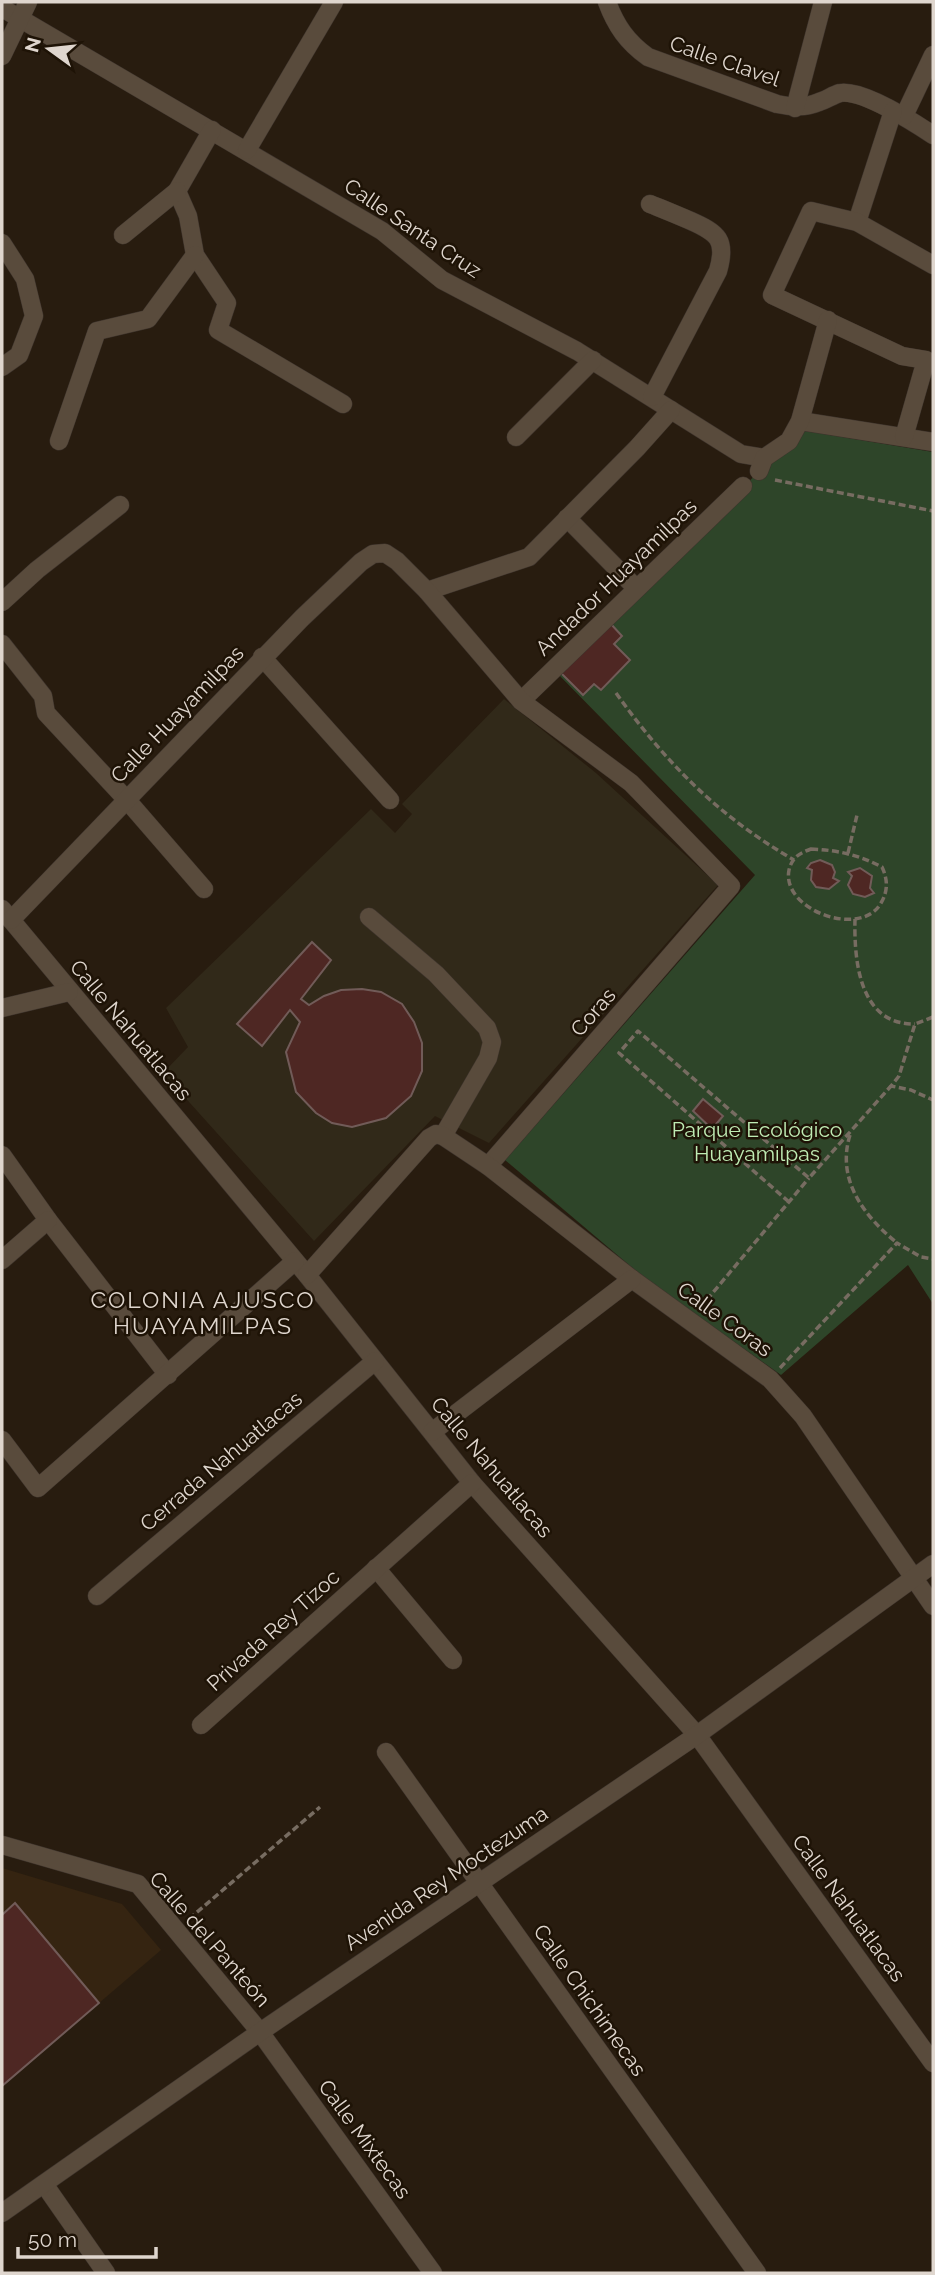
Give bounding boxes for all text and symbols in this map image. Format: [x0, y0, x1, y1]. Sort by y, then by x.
north arrow [14, 14, 84, 84]
street label: Calle Clavel [667, 30, 784, 92]
text: N [20, 35, 45, 54]
street label: Calle Santa Cruz [340, 173, 486, 283]
street label: Andador Huayamilpas [530, 494, 702, 660]
street label: Calle Huayamilpas [105, 640, 249, 788]
street label: Calle Nahuatlacas [65, 955, 197, 1105]
street label: Coras [565, 983, 621, 1041]
park label: Parque Ecológico Huayamilpas [672, 1117, 842, 1166]
street label: Calle Coras [673, 1276, 777, 1362]
district label: COLONIA AJUSCO HUAYAMILPAS [90, 1286, 316, 1339]
street label: Cerrada Nahuatlacas [135, 1386, 307, 1536]
street label: Calle Nahuatlacas [426, 1392, 558, 1542]
street label: Privada Rey Tizoc [202, 1564, 344, 1696]
street label: Avenida Rey Moctezuma [340, 1801, 552, 1955]
street label: Calle Nahuatlacas [787, 1829, 911, 1987]
street label: Calle del Panteón [144, 1866, 276, 2012]
street label: Calle Chichimecas [528, 1919, 652, 2081]
street label: Calle Mixtecas [313, 2075, 417, 2203]
scale bar [18, 2216, 156, 2260]
text: 50 m [28, 2227, 77, 2252]

